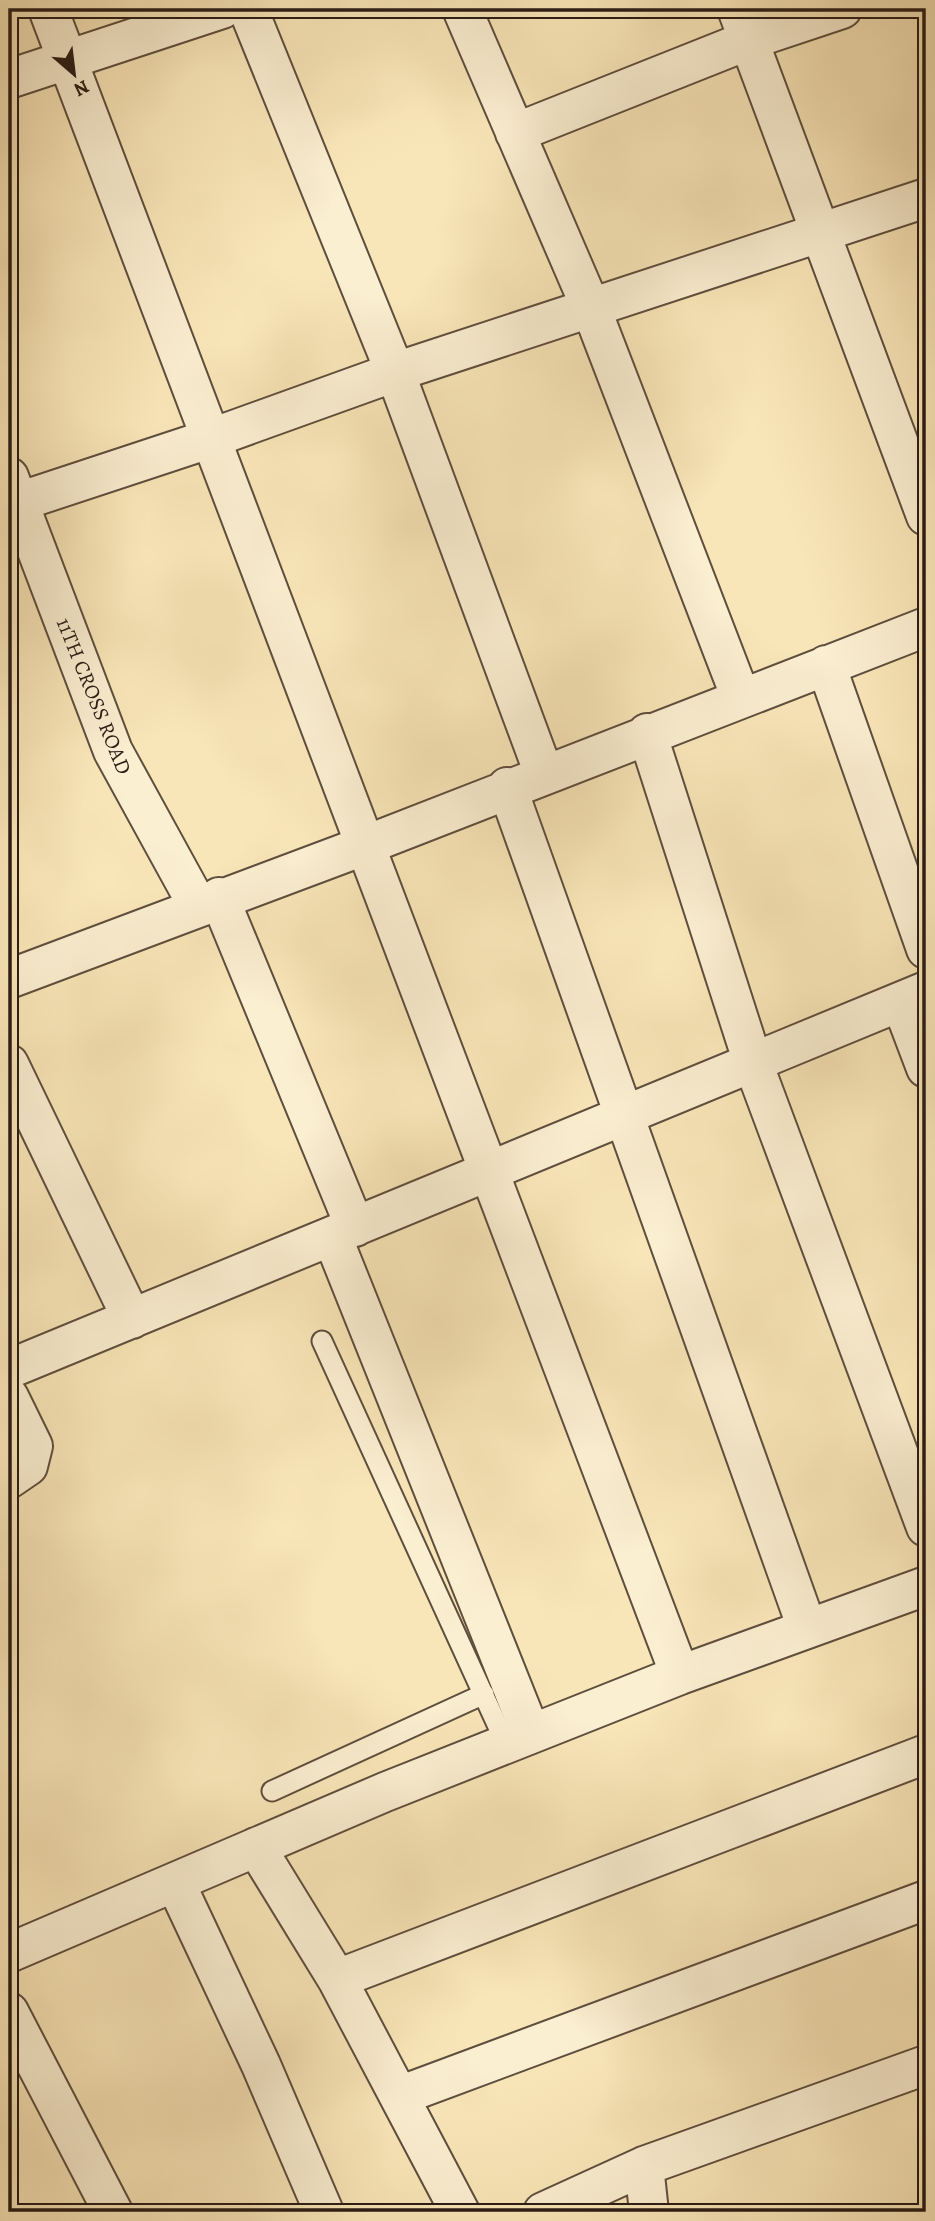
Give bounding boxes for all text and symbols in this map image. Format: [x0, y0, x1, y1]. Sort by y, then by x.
north arrow [38, 38, 108, 108]
text: N [69, 73, 94, 103]
street label: 11TH CROSS ROAD [50, 614, 138, 778]

